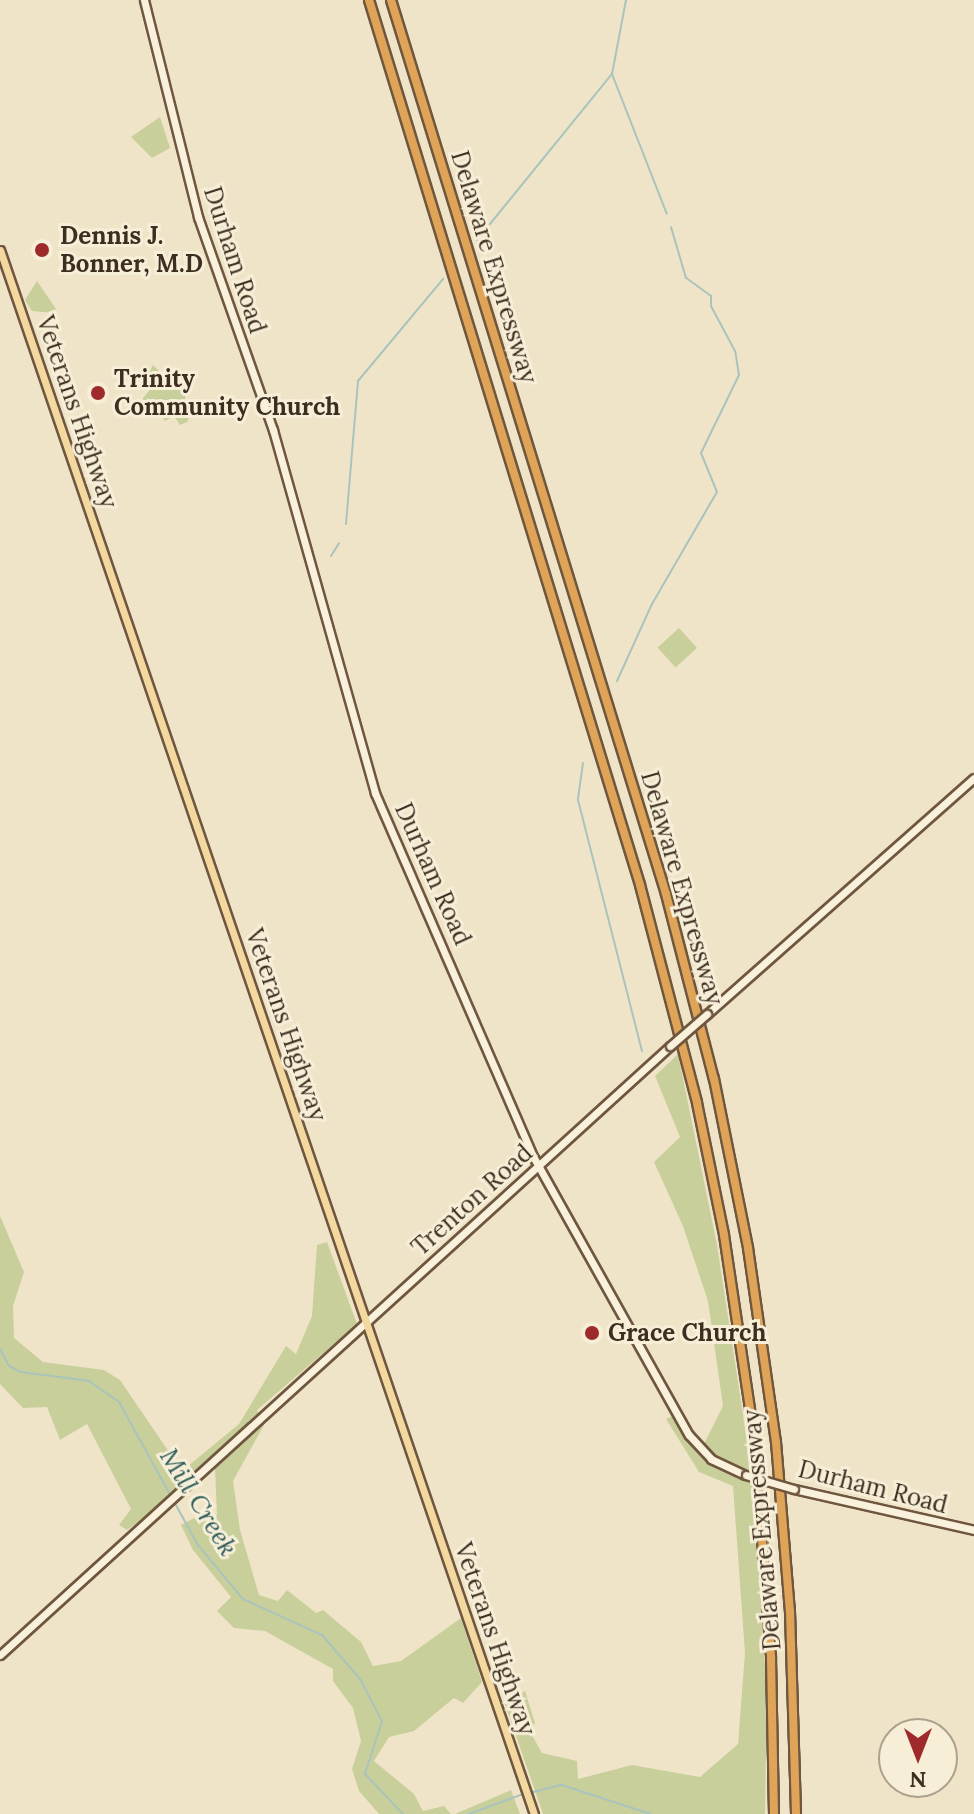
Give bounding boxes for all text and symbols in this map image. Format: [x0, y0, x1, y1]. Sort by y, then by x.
street label: Delaware Expressway [445, 147, 543, 387]
street label: Durham Road [198, 183, 272, 337]
place label: Dennis J. Bonner, M.D [60, 222, 203, 278]
marker: Dennis J. Bonner, M.D [31, 239, 53, 261]
street label: Veterans Highway [31, 312, 123, 512]
place label: Trinity Community Church [114, 365, 340, 421]
marker: Trinity Community Church [89, 384, 107, 402]
street label: Delaware Expressway [635, 768, 729, 1008]
street label: Durham Road [389, 798, 477, 950]
street label: Veterans Highway [240, 925, 332, 1125]
street label: Trenton Road [406, 1138, 538, 1262]
place label: Grace Church [608, 1319, 766, 1347]
marker: Grace Church [583, 1324, 601, 1342]
street label: Delaware Expressway [737, 1408, 787, 1652]
water label: Mill Creek [154, 1442, 244, 1562]
street label: Durham Road [795, 1455, 951, 1519]
street label: Veterans Highway [449, 1539, 541, 1739]
north arrow [878, 1718, 958, 1798]
text: N [910, 1766, 927, 1794]

